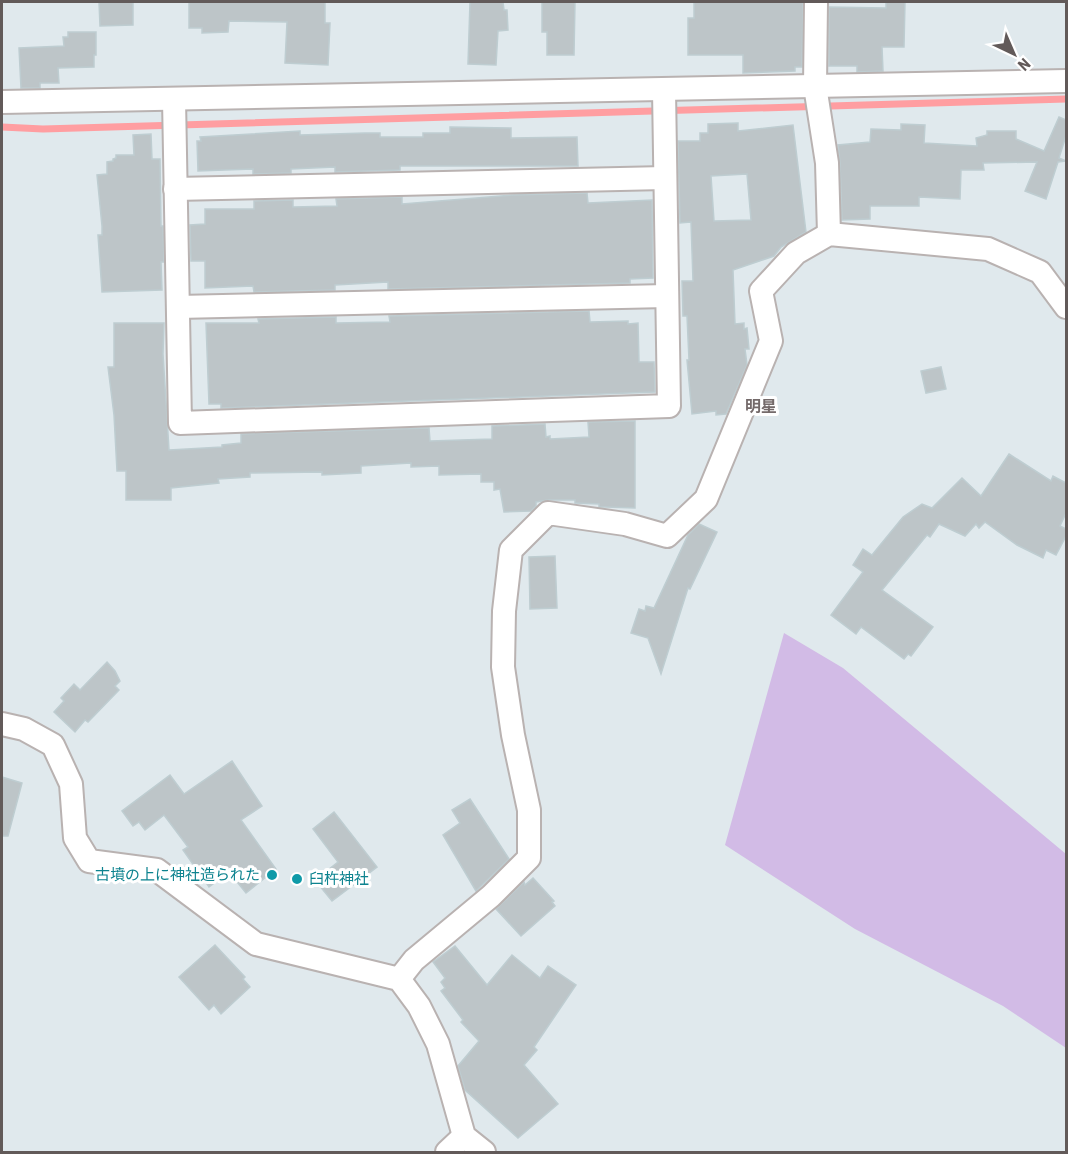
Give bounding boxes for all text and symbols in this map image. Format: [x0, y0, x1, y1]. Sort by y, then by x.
north arrow [984, 24, 1044, 84]
text: N [1014, 54, 1034, 75]
district label: 明星 [745, 397, 777, 416]
place label: 古墳の上に神社造られた [95, 866, 260, 884]
marker: 古墳の上に神社造られた [265, 868, 279, 882]
place label: 臼杵神社 [309, 870, 369, 888]
marker: 臼杵神社 [290, 872, 304, 886]

